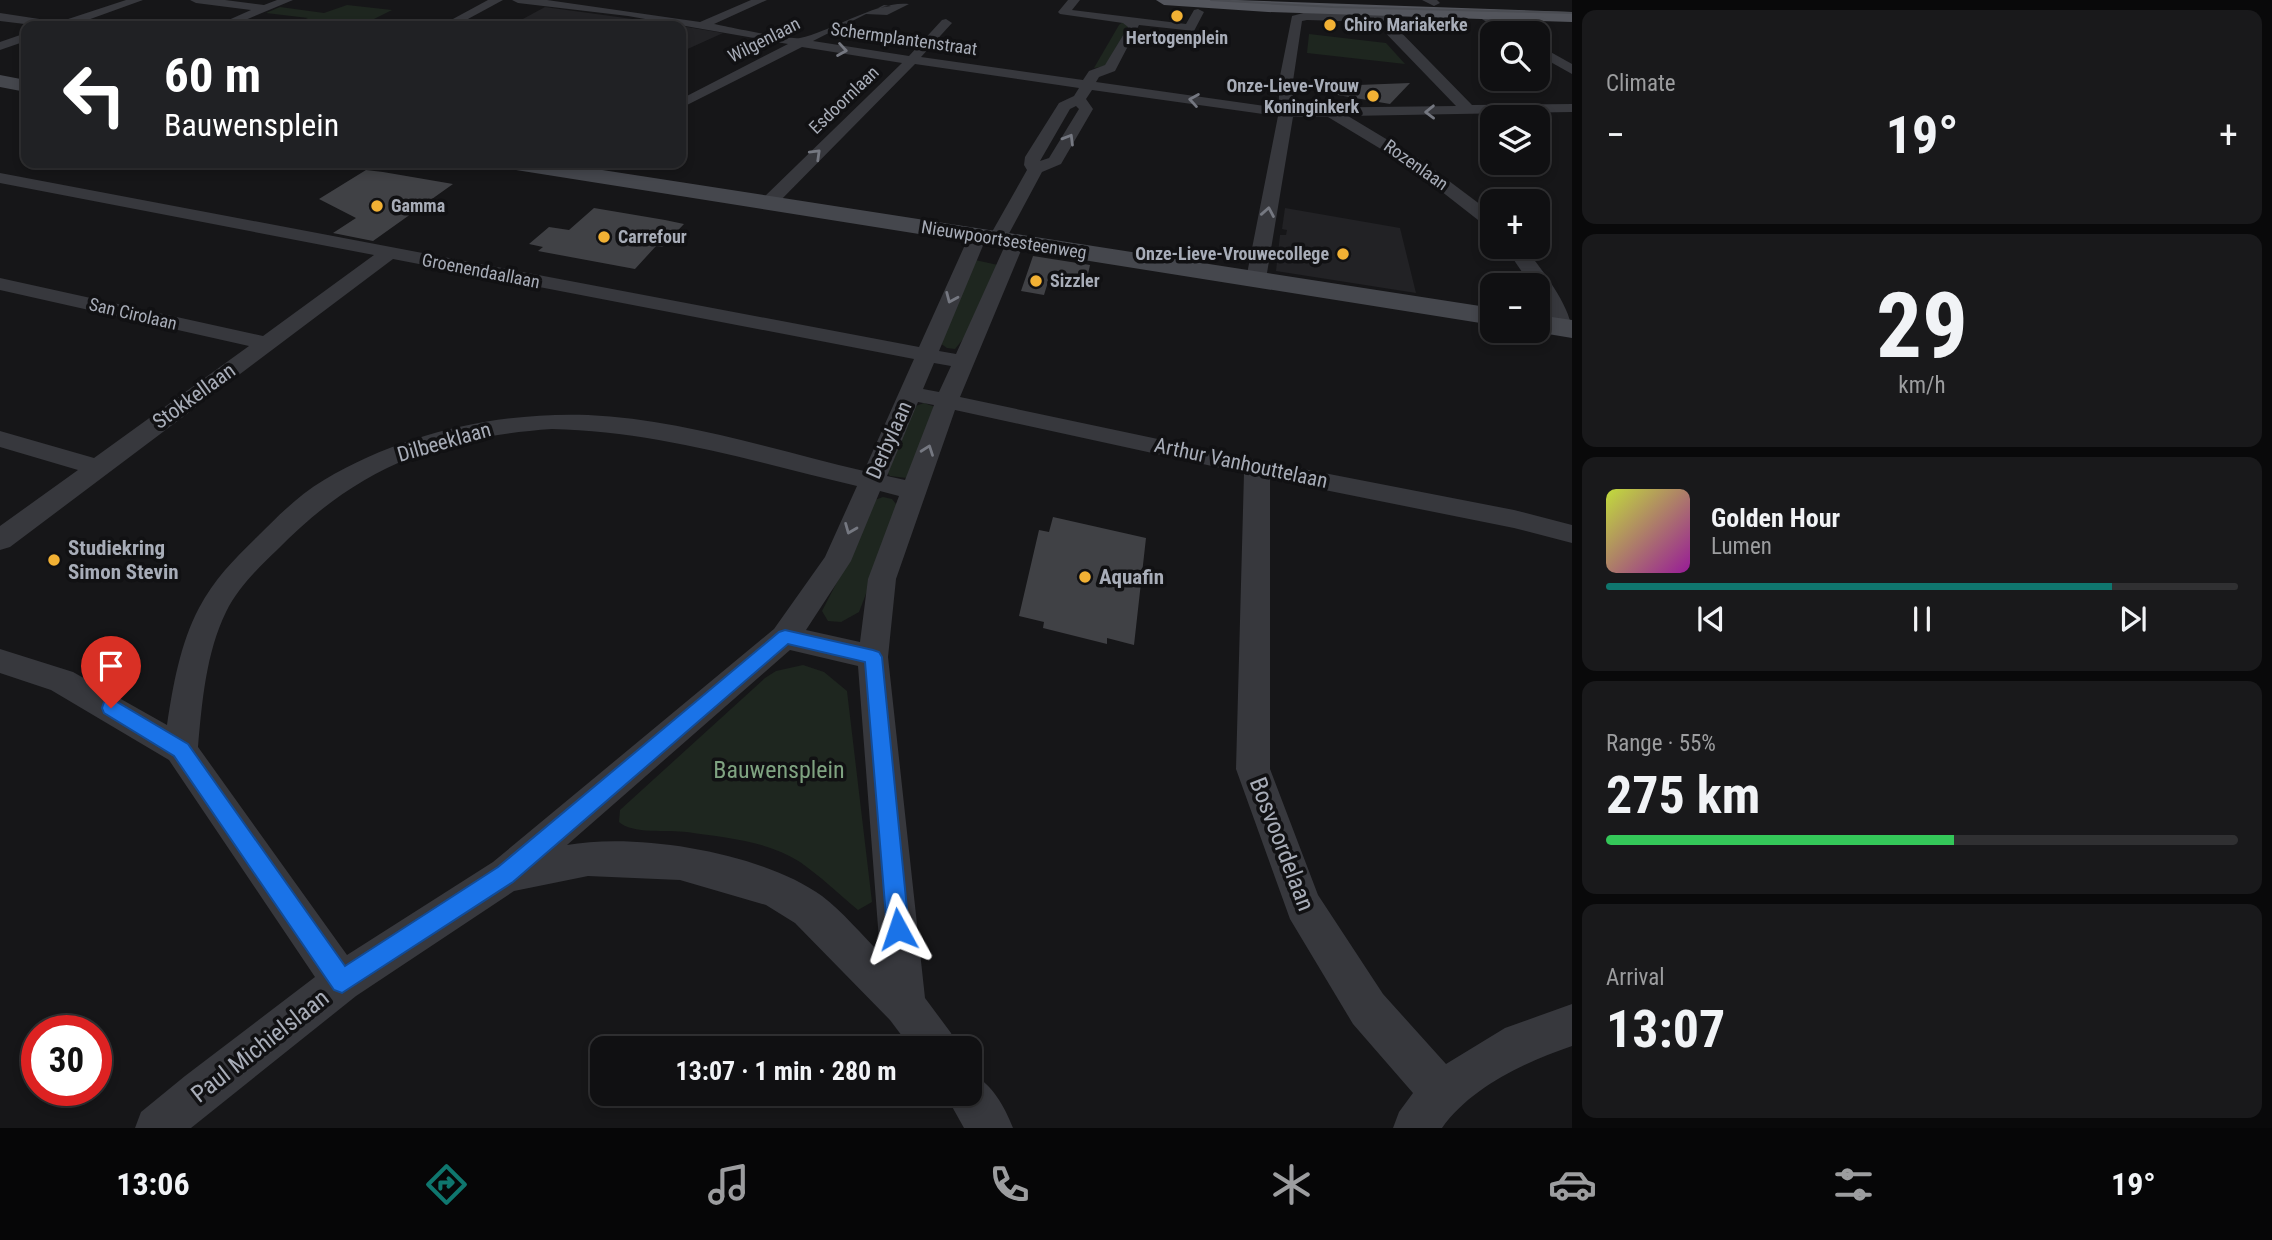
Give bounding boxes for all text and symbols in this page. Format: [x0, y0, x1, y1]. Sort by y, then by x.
marker: Hertogenplein [1169, 8, 1185, 24]
street label: Wilgenlaan [724, 12, 803, 67]
place label: Chiro Mariakerke [1344, 14, 1468, 35]
marker: Chiro Mariakerke [1322, 17, 1338, 33]
street label: Schermplantenstraat [829, 18, 979, 59]
map controls [1480, 21, 1550, 343]
button: search [1480, 21, 1550, 91]
place label: Hertogenplein [1126, 27, 1228, 48]
one-way arrow [836, 42, 848, 57]
text: 60 m [164, 47, 261, 104]
icon: left [49, 49, 140, 140]
street label: Esdoornlaan [805, 61, 883, 138]
text: Climate [1606, 70, 1676, 97]
place label: Onze-Lieve-Vrouw Koninginkerk [1226, 75, 1360, 117]
marker: Onze-Lieve-Vrouw Koninginkerk [1365, 88, 1381, 104]
one-way arrow [1188, 93, 1200, 108]
one-way arrow [1425, 104, 1436, 119]
button: layers [1480, 105, 1550, 175]
text: 19° [1886, 105, 1958, 166]
text: Bauwensplein [164, 106, 339, 144]
text: − [1606, 113, 1625, 157]
text: + [2219, 113, 2238, 157]
one-way arrow [1060, 134, 1073, 147]
street label: Rozenlaan [1380, 135, 1452, 194]
one-way arrow [808, 150, 821, 163]
button: + [1480, 189, 1550, 259]
place label: Gamma [391, 195, 445, 216]
marker: Gamma [369, 198, 385, 214]
one-way arrow [1260, 206, 1275, 218]
street label: Nieuwpoortsesteenweg [920, 216, 1088, 263]
place label: Carrefour [618, 226, 687, 247]
marker: Carrefour [596, 229, 612, 245]
place label: Onze-Lieve-Vrouwecollege [1135, 243, 1329, 264]
marker: Onze-Lieve-Vrouwecollege [1335, 246, 1351, 262]
street label: Groenendaallaan [420, 249, 542, 292]
place label: Sizzler [1050, 270, 1100, 291]
marker: Sizzler [1028, 273, 1044, 289]
button: − [1480, 273, 1550, 343]
text: 29 [1876, 273, 1968, 379]
one-way arrow [945, 291, 959, 304]
street label: San Cirolaan [87, 293, 179, 334]
street label: Stokkellaan [148, 358, 240, 434]
text: km/h [1898, 372, 1946, 399]
street label: Derbylaan [861, 398, 917, 482]
street label: Dilbeeklaan [394, 417, 494, 467]
street label: Arthur Vanhouttelaan [1152, 433, 1330, 493]
one-way arrow [920, 445, 934, 457]
text: Golden Hour [1711, 503, 1840, 533]
one-way arrow [844, 522, 858, 535]
text: Lumen [1711, 533, 1772, 560]
place label: Studiekring Simon Stevin [68, 536, 179, 584]
marker: Studiekring Simon Stevin [46, 552, 62, 568]
place label: Aquafin [1099, 565, 1164, 589]
marker: Aquafin [1077, 569, 1093, 585]
icon: previous [1692, 600, 1730, 638]
icon: pause [1903, 600, 1941, 638]
icon: next [2114, 600, 2152, 638]
pin [81, 636, 141, 708]
icon: arrive [92, 647, 130, 685]
text: Range · 55% [1606, 730, 1716, 757]
park label: Bauwensplein [713, 756, 845, 784]
text: 275 km [1606, 765, 1760, 826]
street label: Bosvoordelaan [1244, 773, 1320, 915]
position arrow [861, 892, 935, 966]
text: Arrival [1606, 964, 1665, 991]
street label: Paul Michielslaan [186, 984, 334, 1108]
text: 13:07 [1606, 999, 1725, 1060]
speed limit sign: 30 [21, 1015, 112, 1106]
text: 13:07 · 1 min · 280 m [676, 1056, 896, 1086]
icon: directions [422, 1160, 471, 1209]
icon: music [704, 1160, 753, 1209]
icon: phone [985, 1160, 1034, 1209]
icon: climate [1267, 1160, 1316, 1209]
icon: car [1548, 1160, 1597, 1209]
icon: filters [1829, 1160, 1878, 1209]
text: 13:06 [116, 1165, 190, 1203]
text: 19° [2111, 1165, 2156, 1203]

